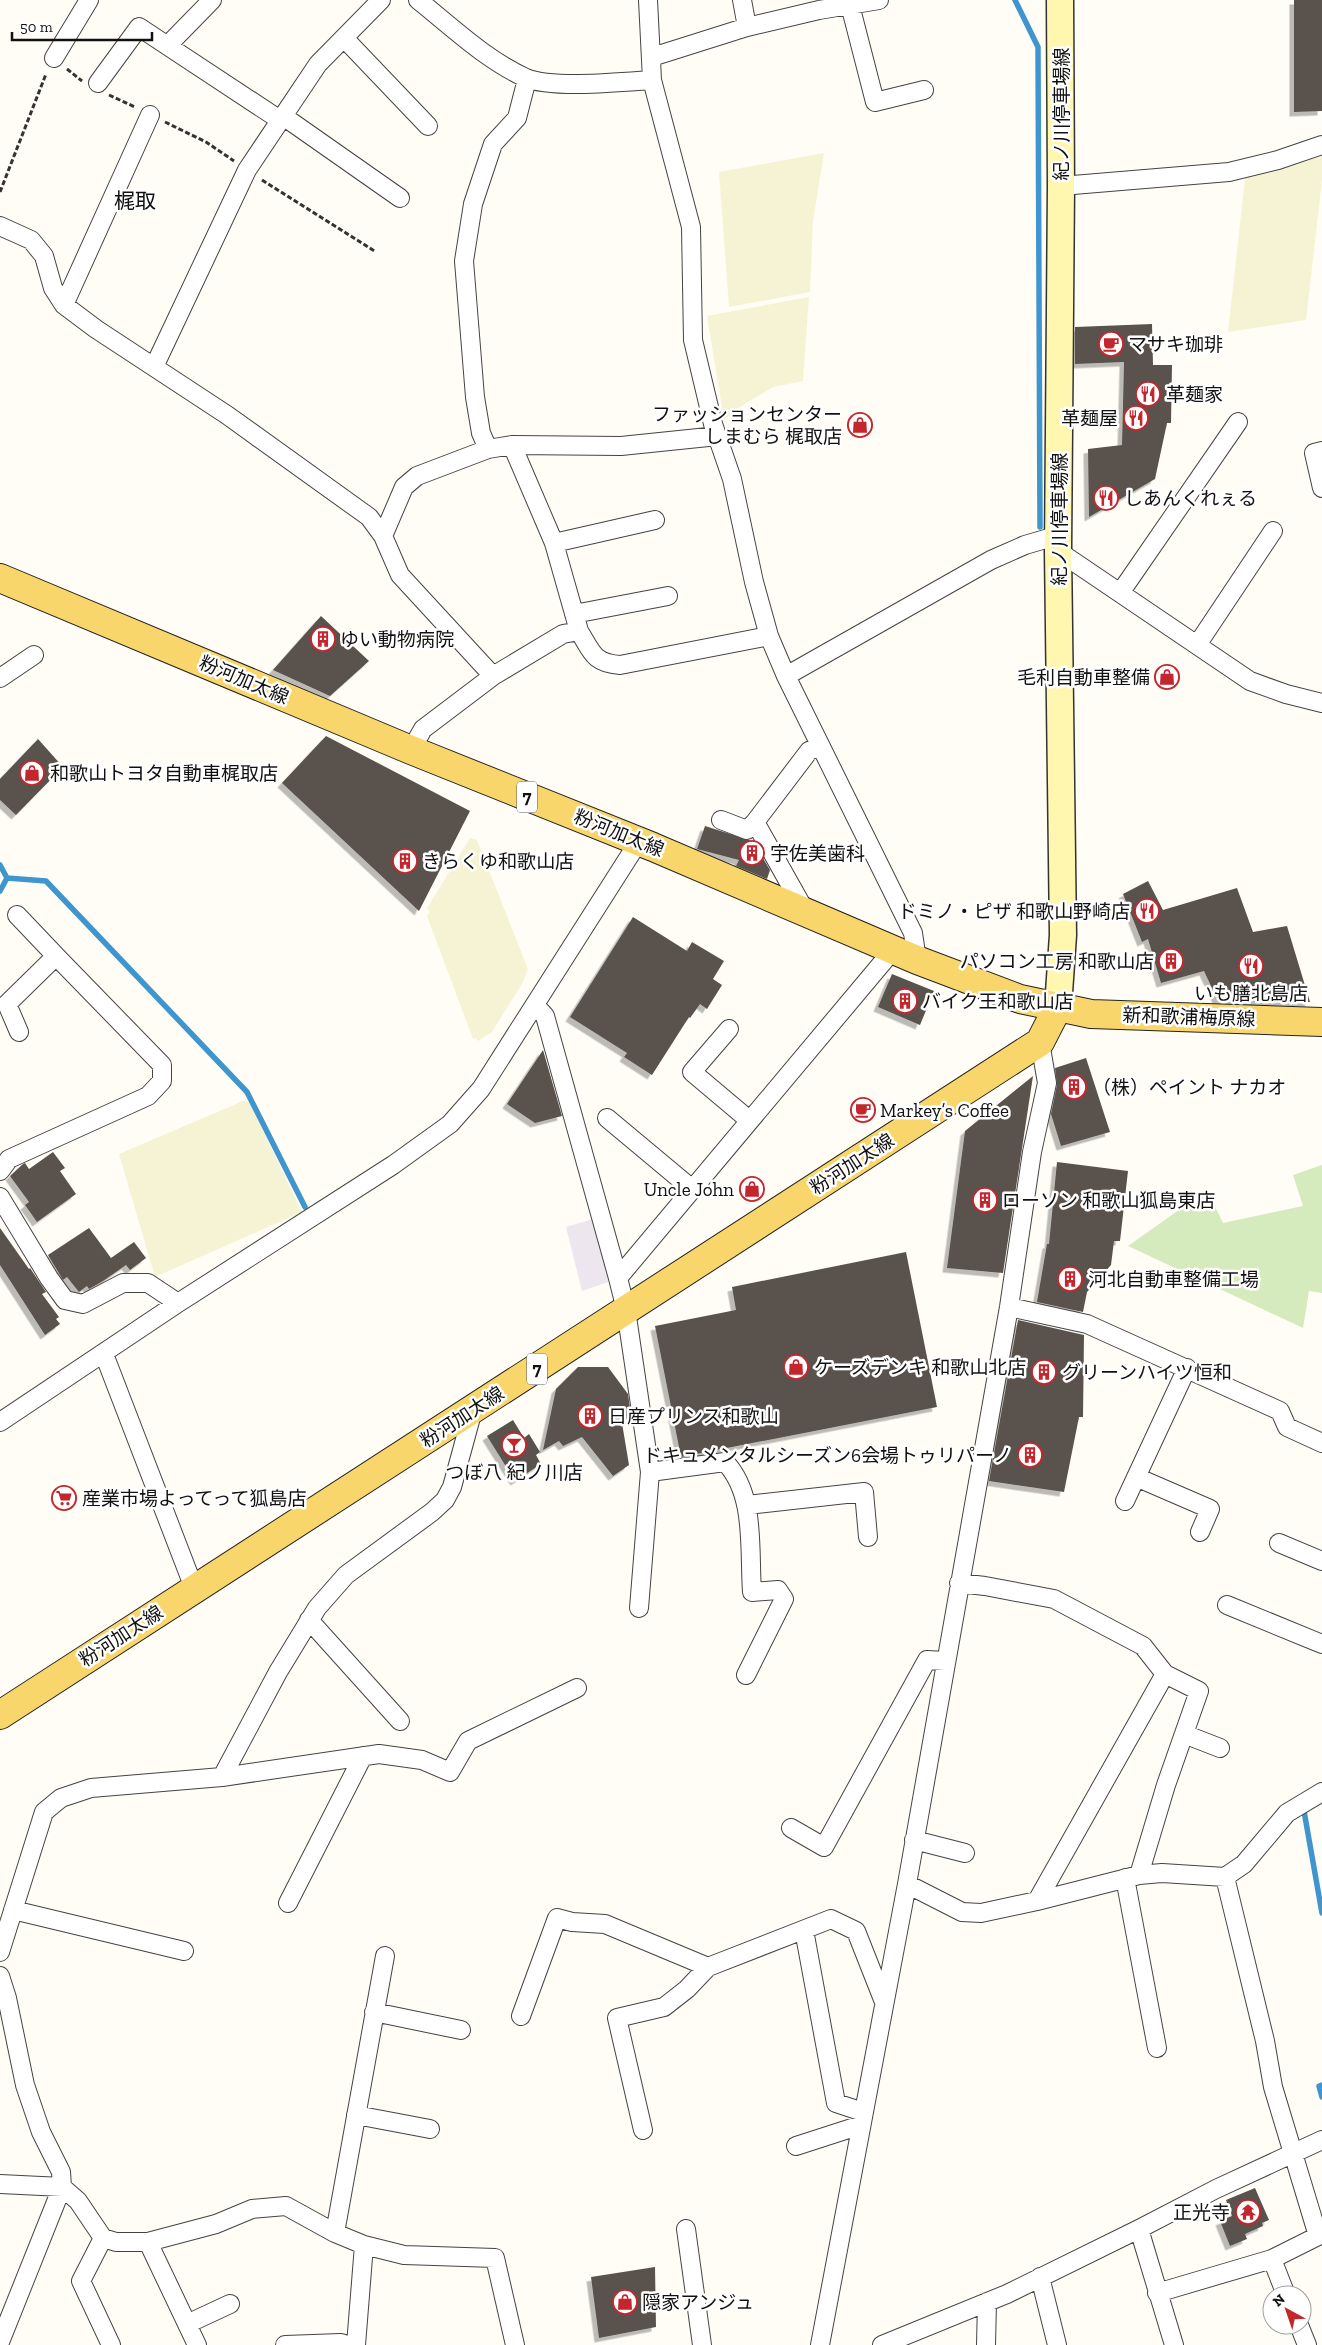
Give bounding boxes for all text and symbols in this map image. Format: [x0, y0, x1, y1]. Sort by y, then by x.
scale bar [12, 10, 152, 42]
text: 50 m [20, 18, 53, 36]
street label: 紀ノ川停車場線 [1050, 47, 1073, 181]
district label: 梶取 [114, 188, 156, 213]
cafe icon: マサキ珈琲 [1098, 331, 1124, 357]
place label: マサキ珈琲 [1128, 333, 1223, 356]
restaurant icon: 革麺家 [1135, 381, 1161, 407]
place label: 革麺家 [1166, 383, 1223, 406]
place label: ファッションセンター しまむら 梶取店 [652, 403, 842, 448]
restaurant icon: 革麺屋 [1123, 405, 1149, 431]
place label: 革麺屋 [1061, 407, 1118, 430]
shop icon: ファッションセンター しまむら 梶取店 [847, 412, 873, 438]
street label: 紀ノ川停車場線 [1048, 452, 1071, 586]
restaurant icon: しあんくれぇる [1093, 485, 1119, 511]
place label: しあんくれぇる [1124, 487, 1257, 510]
building icon: ゆい動物病院 [310, 626, 336, 652]
place label: ゆい動物病院 [340, 628, 454, 651]
street label: 粉河加太線 [196, 651, 292, 709]
shop icon: 毛利自動車整備 [1154, 664, 1180, 690]
place label: 毛利自動車整備 [1017, 666, 1150, 689]
shop icon: 和歌山トヨタ自動車梶取店 [19, 760, 45, 786]
place label: 和歌山トヨタ自動車梶取店 [50, 762, 278, 785]
road number: 7 [517, 782, 537, 812]
street label: 粉河加太線 [571, 805, 667, 861]
building icon: 宇佐美歯科 [739, 840, 765, 866]
place label: 宇佐美歯科 [770, 842, 865, 865]
building icon: きらくゆ和歌山店 [392, 848, 418, 874]
place label: きらくゆ和歌山店 [422, 850, 574, 873]
restaurant icon: ドミノ・ピザ 和歌山野崎店 [1134, 898, 1160, 924]
place label: ドミノ・ピザ 和歌山野崎店 [898, 900, 1130, 923]
building icon: パソコン工房 和歌山店 [1158, 948, 1184, 974]
place label: パソコン工房 和歌山店 [960, 950, 1154, 973]
restaurant icon: いも膳北島店 [1238, 953, 1264, 979]
place label: いも膳北島店 [1194, 982, 1308, 1005]
building icon: バイク王和歌山店 [892, 988, 918, 1014]
place label: バイク王和歌山店 [922, 990, 1074, 1013]
street label: 新和歌浦梅原線 [1122, 1003, 1256, 1031]
building icon: （株）ペイント ナカオ [1061, 1074, 1087, 1100]
place label: （株）ペイント ナカオ [1092, 1076, 1286, 1099]
cafe icon: Markey’s Coffee [850, 1097, 876, 1123]
place label: Markey’s Coffee [880, 1099, 1009, 1122]
street label: 粉河加太線 [806, 1128, 898, 1200]
shop icon: Uncle John [739, 1176, 765, 1202]
place label: Uncle John [644, 1178, 734, 1201]
building icon: ローソン 和歌山狐島東店 [972, 1187, 998, 1213]
place label: ローソン 和歌山狐島東店 [1002, 1189, 1215, 1212]
building icon: 河北自動車整備工場 [1057, 1266, 1083, 1292]
place label: 河北自動車整備工場 [1088, 1268, 1259, 1291]
road number: 7 [527, 1354, 547, 1385]
shop icon: ケーズデンキ 和歌山北店 [783, 1354, 809, 1380]
place label: ケーズデンキ 和歌山北店 [814, 1356, 1026, 1379]
building icon: グリーンハイツ恒和 [1031, 1359, 1057, 1385]
place label: グリーンハイツ恒和 [1062, 1361, 1232, 1384]
street label: 粉河加太線 [416, 1381, 508, 1453]
building icon: 日産プリンス和歌山 [577, 1403, 603, 1429]
place label: 日産プリンス和歌山 [608, 1405, 779, 1428]
bar icon: つぼ八 紀ノ川店 [501, 1432, 527, 1458]
building icon: ドキュメンタルシーズン6会場トゥリパーノ [1017, 1442, 1043, 1468]
place label: ドキュメンタルシーズン6会場トゥリパーノ [643, 1444, 1012, 1467]
place label: つぼ八 紀ノ川店 [445, 1461, 583, 1484]
supermarket icon: 産業市場よってって狐島店 [51, 1485, 77, 1511]
place label: 産業市場よってって狐島店 [82, 1487, 306, 1510]
street label: 粉河加太線 [75, 1600, 167, 1672]
temple icon: 正光寺 [1235, 2199, 1261, 2225]
place label: 正光寺 [1173, 2201, 1230, 2224]
north arrow [1262, 2285, 1312, 2335]
shop icon: 隠家アンジュ [612, 2289, 638, 2315]
text: N [1269, 2290, 1289, 2310]
place label: 隠家アンジュ [642, 2291, 754, 2314]

